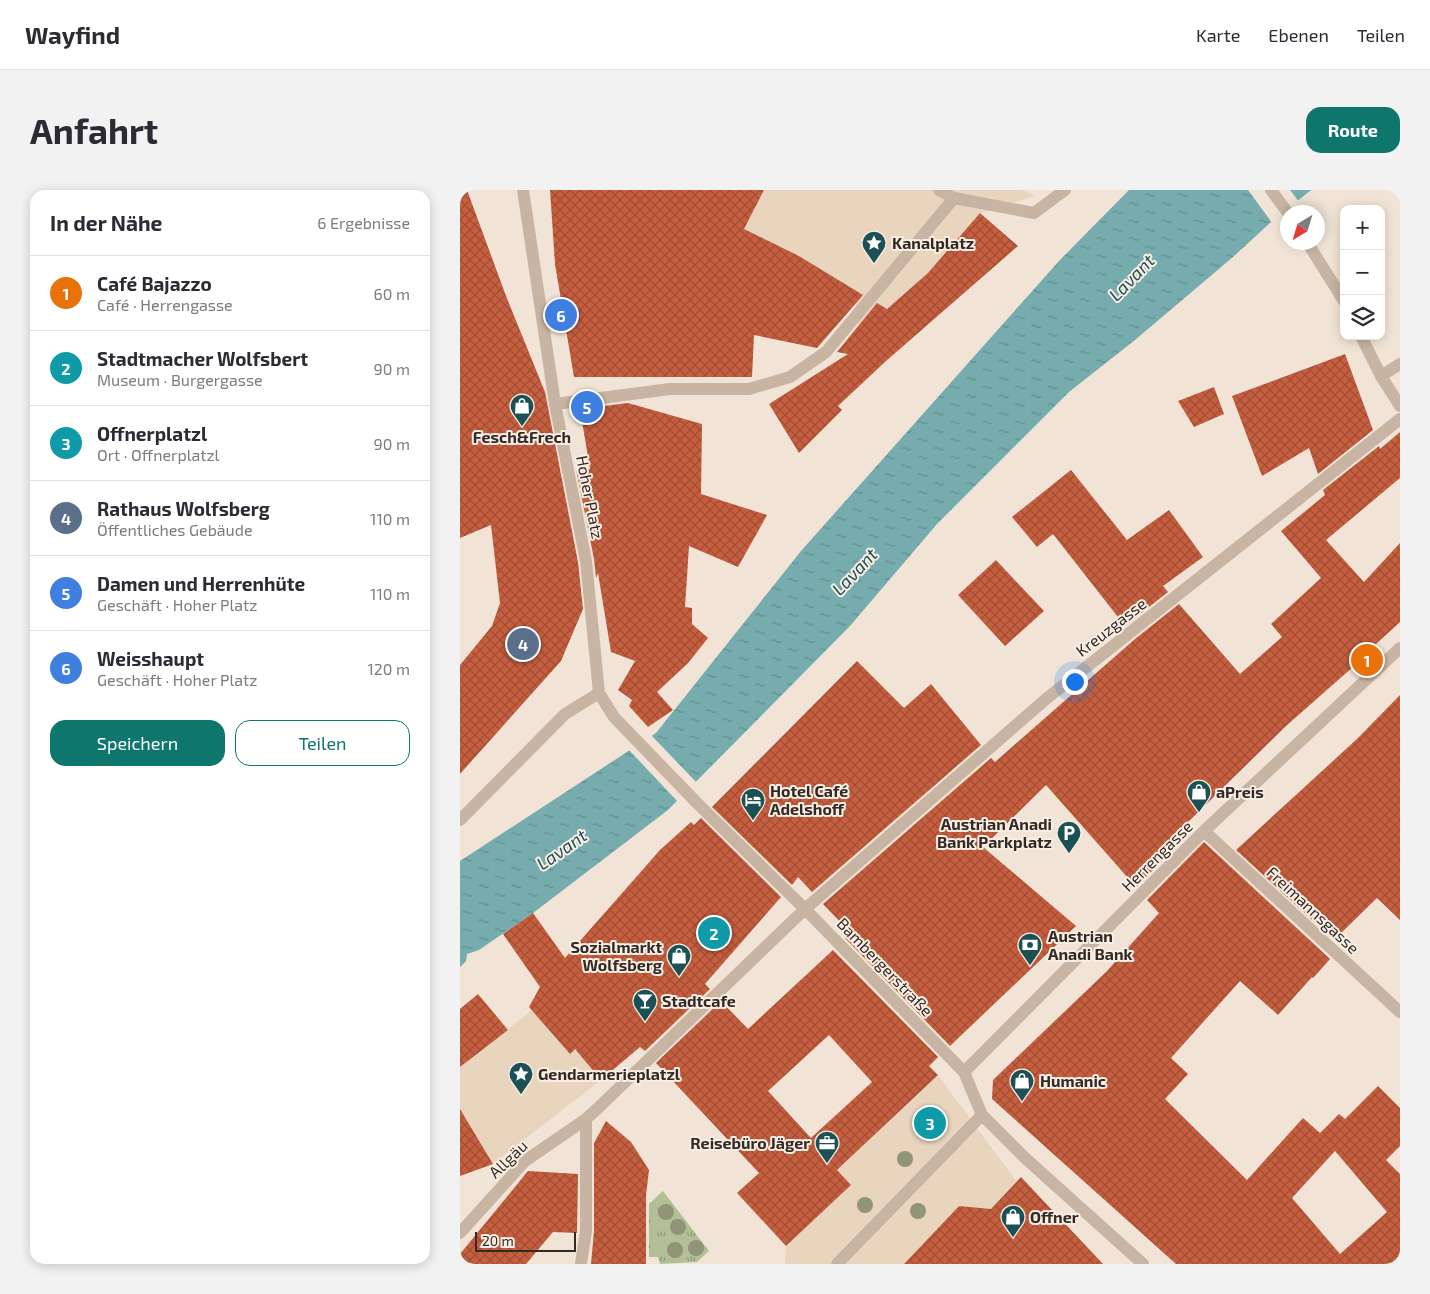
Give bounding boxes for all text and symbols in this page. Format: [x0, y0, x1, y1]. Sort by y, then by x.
text: Wayfind [25, 20, 120, 49]
text: Karte [1196, 24, 1240, 46]
text: Ebenen [1268, 24, 1329, 46]
text: Teilen [1357, 24, 1405, 46]
button: Route [1306, 107, 1400, 153]
text: Anfahrt [30, 109, 158, 151]
north arrow [1280, 205, 1325, 250]
map controls [1340, 205, 1385, 340]
button: + [1340, 205, 1385, 250]
text: In der Nähe [50, 210, 162, 235]
text: 6 Ergebnisse [317, 213, 410, 232]
place icon: Kanalplatz [861, 230, 887, 264]
place label: Kanalplatz [892, 233, 974, 252]
water label: Lavant [1104, 249, 1159, 305]
button: − [1340, 250, 1385, 295]
text: Café Bajazzo [97, 272, 212, 295]
text: 1 [63, 284, 69, 303]
text: 60 m [374, 284, 410, 303]
text: Café · Herrengasse [97, 295, 233, 314]
button: layers [1340, 295, 1385, 340]
pin: 6 [545, 296, 577, 334]
text: Stadtmacher Wolfsbert [97, 347, 308, 370]
text: 2 [61, 359, 71, 378]
text: 90 m [374, 359, 410, 378]
text: Museum · Burgergasse [97, 370, 263, 389]
pin: 5 [571, 388, 603, 426]
shop icon: Fesch&Frech [509, 393, 535, 427]
text: Offnerplatzl [97, 422, 207, 445]
place label: Fesch&Frech [473, 427, 571, 446]
text: 3 [61, 434, 71, 453]
text: 90 m [374, 434, 410, 453]
text: Ort · Offnerplatzl [97, 445, 219, 464]
street label: Hoher Platz [573, 454, 608, 540]
text: Rathaus Wolfsberg [97, 497, 270, 520]
text: 4 [61, 509, 71, 528]
text: 110 m [370, 509, 410, 528]
text: Öffentliches Gebäude [97, 520, 252, 539]
water label: Lavant [827, 543, 882, 599]
text: Damen und Herrenhüte [97, 572, 305, 595]
text: 5 [62, 584, 70, 603]
text: 110 m [370, 584, 410, 603]
street label: Kreuzgasse [1072, 593, 1150, 660]
text: Geschäft · Hoher Platz [97, 595, 257, 614]
pin: 4 [507, 625, 539, 663]
pin: 1 [1351, 641, 1383, 679]
text: Weisshaupt [97, 647, 204, 670]
text: 6 [61, 659, 71, 678]
text: 120 m [367, 659, 410, 678]
your location [1062, 669, 1088, 695]
text: Geschäft · Hoher Platz [97, 670, 257, 689]
button: Speichern [50, 720, 225, 766]
button: Teilen [235, 720, 410, 766]
shop icon: aPreis [1186, 779, 1212, 813]
place label: Hotel Café Adelshoff [770, 781, 848, 818]
place label: aPreis [1216, 782, 1264, 801]
hotel icon: Hotel Café Adelshoff [740, 787, 766, 821]
place label: Austrian Anadi Bank Parkplatz [937, 814, 1052, 851]
street label: Herrengasse [1117, 816, 1196, 895]
parking icon: Austrian Anadi Bank Parkplatz [1056, 820, 1082, 854]
water label: Lavant [532, 824, 591, 874]
street label: Freimannsgasse [1263, 862, 1363, 957]
street label: Bambergerstraße [834, 913, 937, 1020]
pin: 2 [698, 914, 730, 952]
place label: Austrian Anadi Bank [1048, 926, 1133, 963]
bank icon: Austrian Anadi Bank [1017, 932, 1043, 966]
place label: Sozialmarkt Wolfsberg [570, 937, 663, 974]
shop icon: Sozialmarkt Wolfsberg [666, 943, 692, 977]
bar icon: Stadtcafe [632, 988, 658, 1022]
place label: Stadtcafe [662, 991, 736, 1010]
place icon: Gendarmerieplatzl [508, 1061, 534, 1095]
place label: Gendarmerieplatzl [538, 1064, 681, 1083]
shop icon: Humanic [1009, 1068, 1035, 1102]
place label: Humanic [1040, 1071, 1106, 1090]
pin: 3 [914, 1104, 946, 1142]
office icon: Reisebüro Jäger [814, 1130, 840, 1164]
place label: Reisebüro Jäger [690, 1133, 810, 1152]
street label: Allgäu [484, 1136, 531, 1182]
shop icon: Offner [1000, 1204, 1026, 1238]
place label: Offner [1030, 1207, 1079, 1226]
scale bar [475, 1229, 576, 1252]
text: 20 m [482, 1232, 514, 1249]

